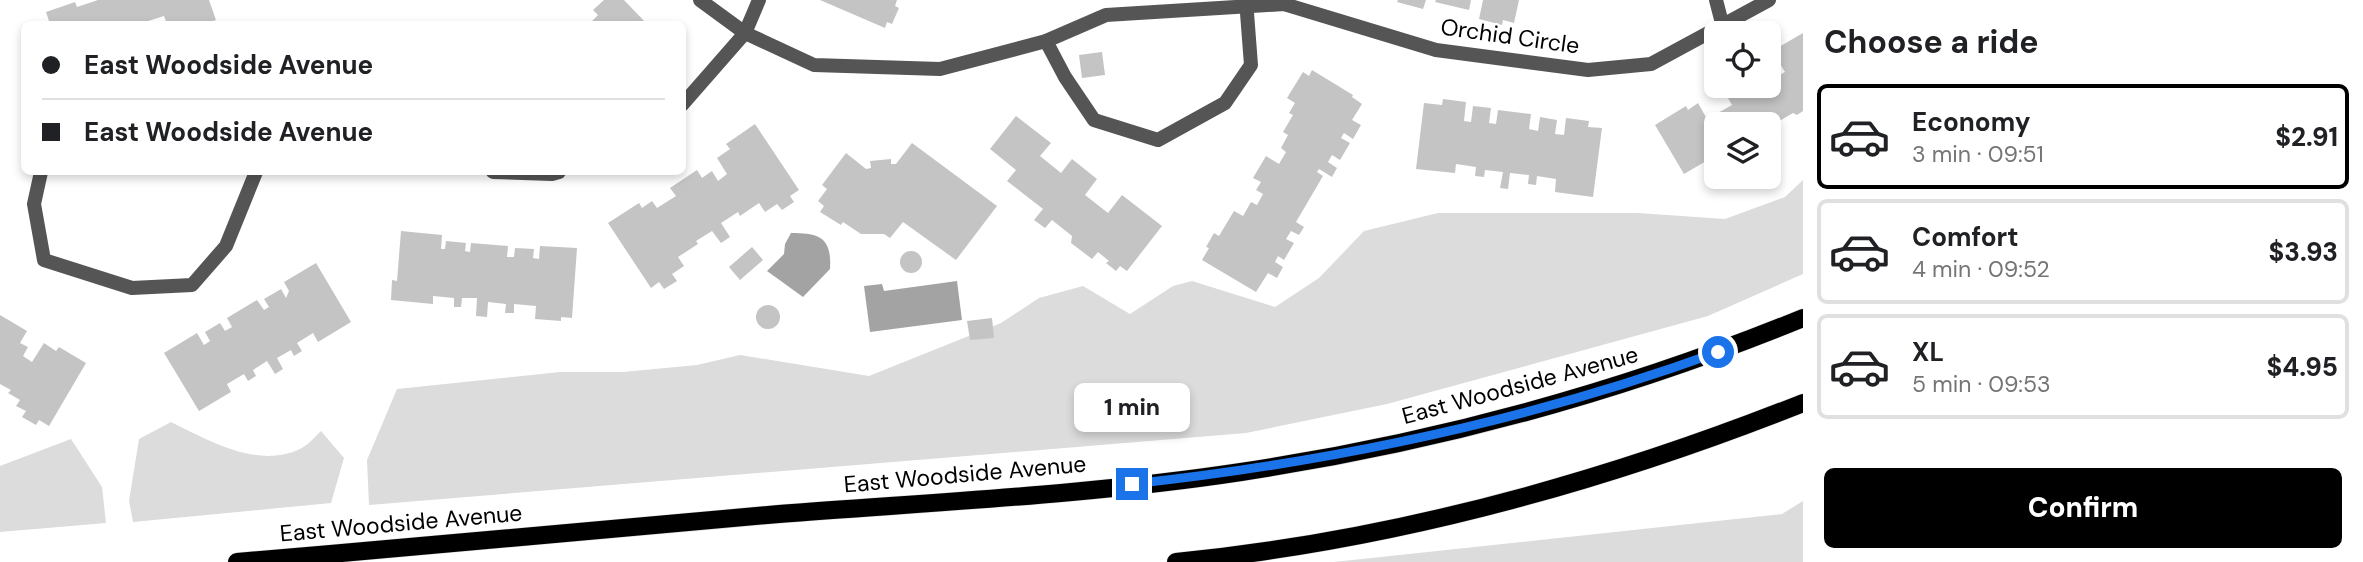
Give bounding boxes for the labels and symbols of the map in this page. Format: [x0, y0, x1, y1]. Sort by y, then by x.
street label: Orchid Circle [1439, 11, 1581, 61]
route start [1702, 336, 1734, 368]
street label: East Woodside Avenue [1399, 339, 1641, 431]
callout: 1 min [1074, 382, 1190, 432]
street label: East Woodside Avenue [843, 448, 1087, 500]
route end [1116, 468, 1148, 500]
street label: East Woodside Avenue [279, 497, 523, 549]

